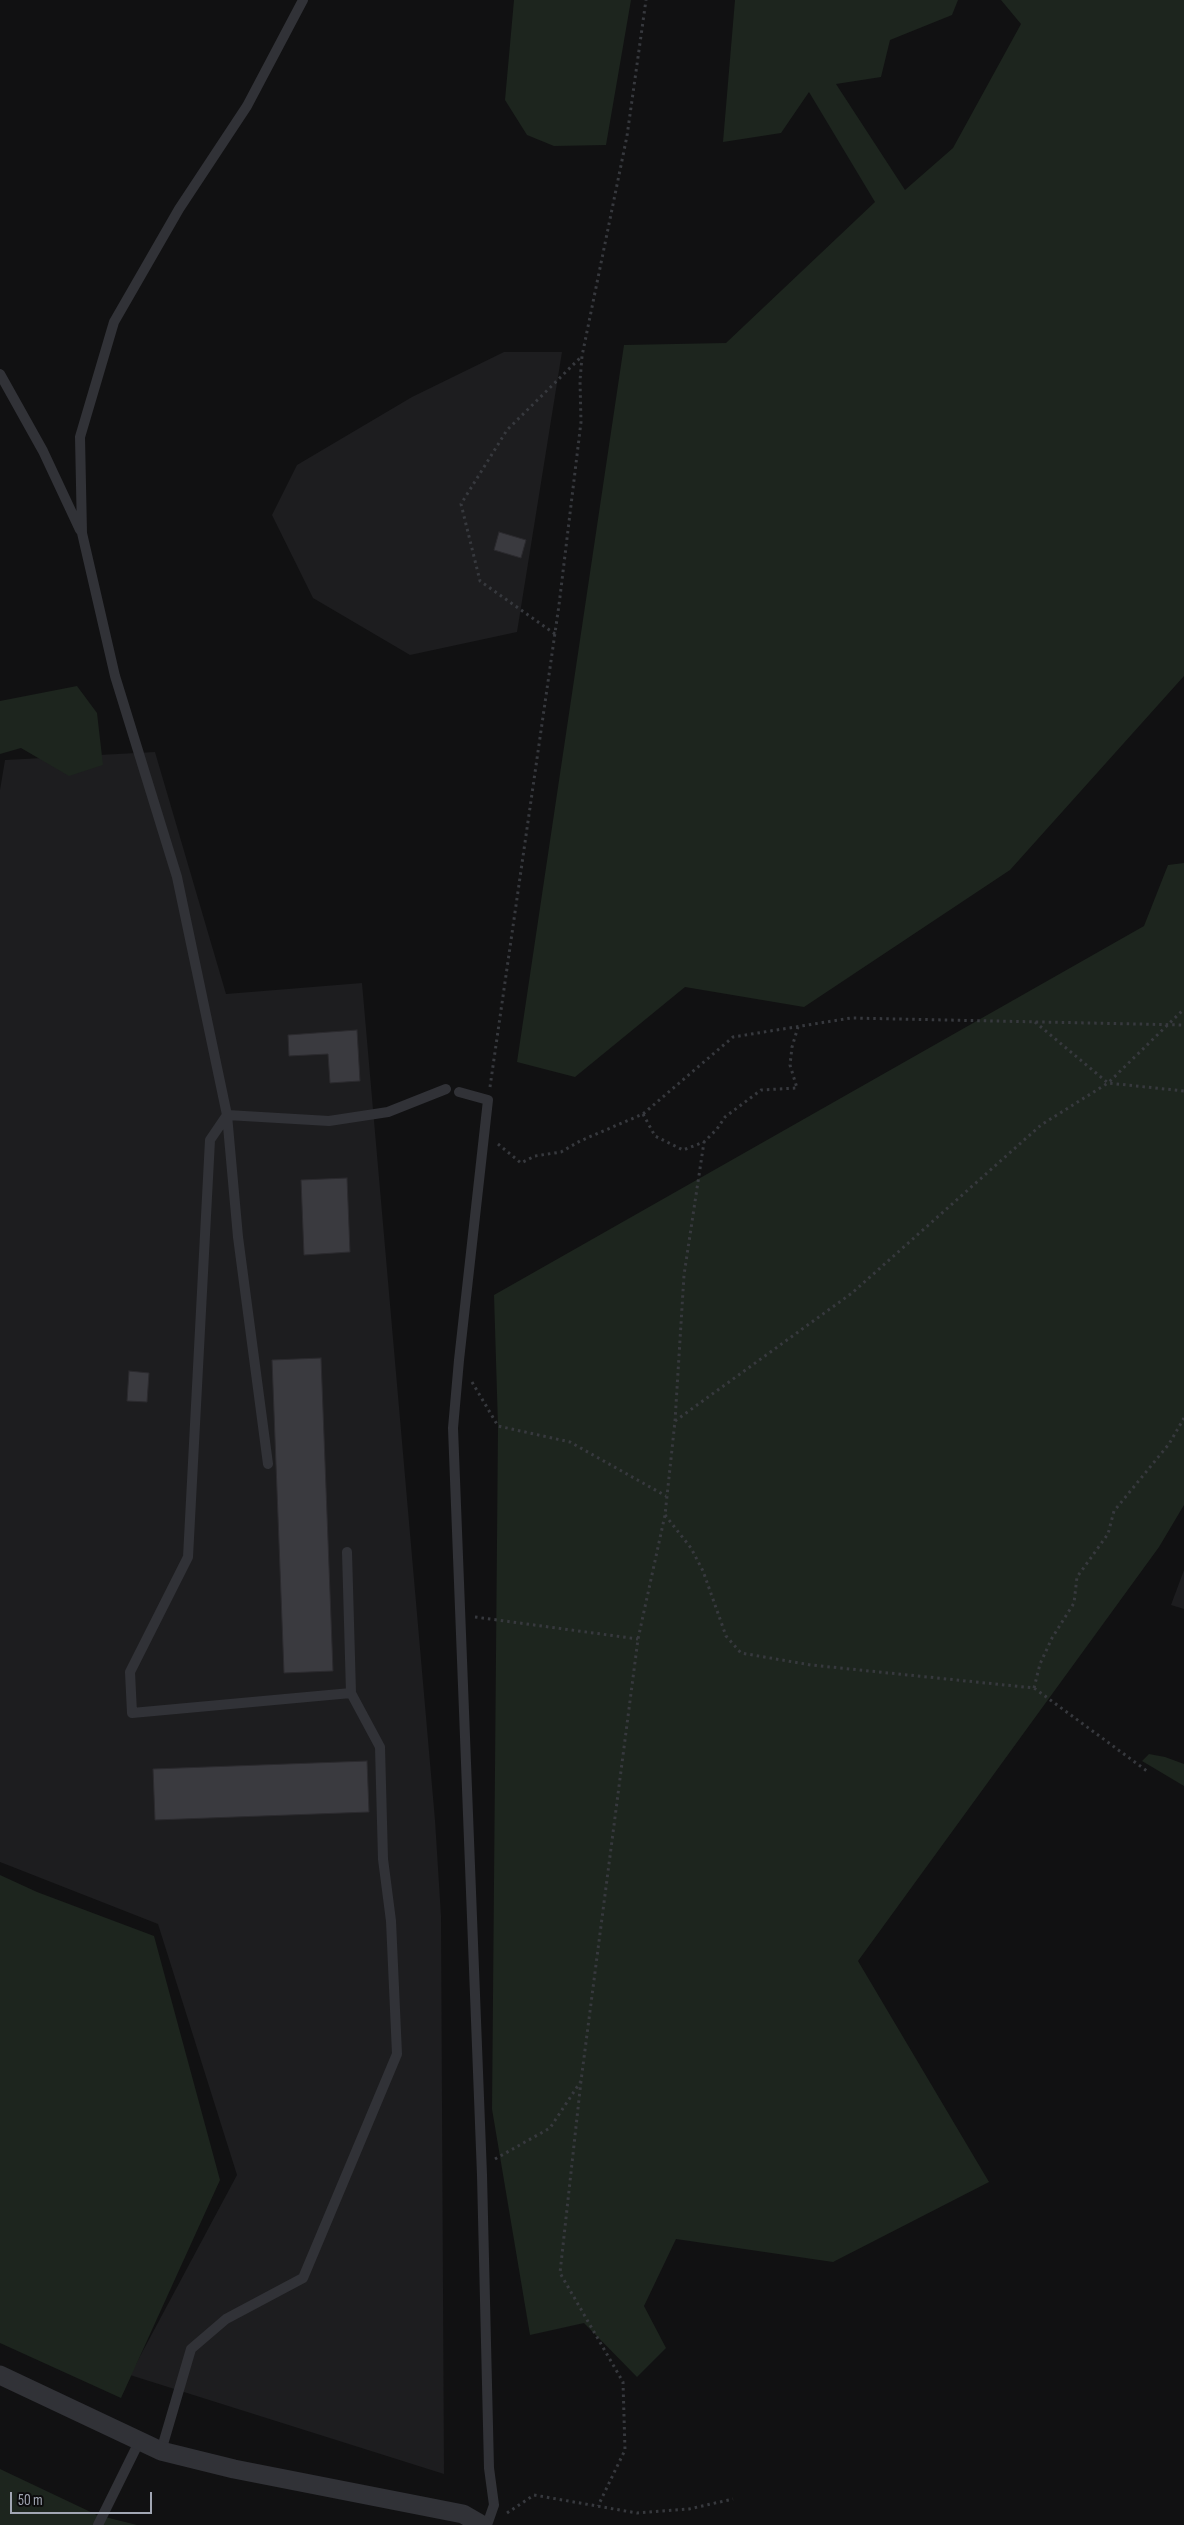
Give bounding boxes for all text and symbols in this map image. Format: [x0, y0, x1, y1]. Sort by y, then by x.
scale bar [12, 2482, 155, 2514]
text: 50 m [18, 2491, 43, 2510]

